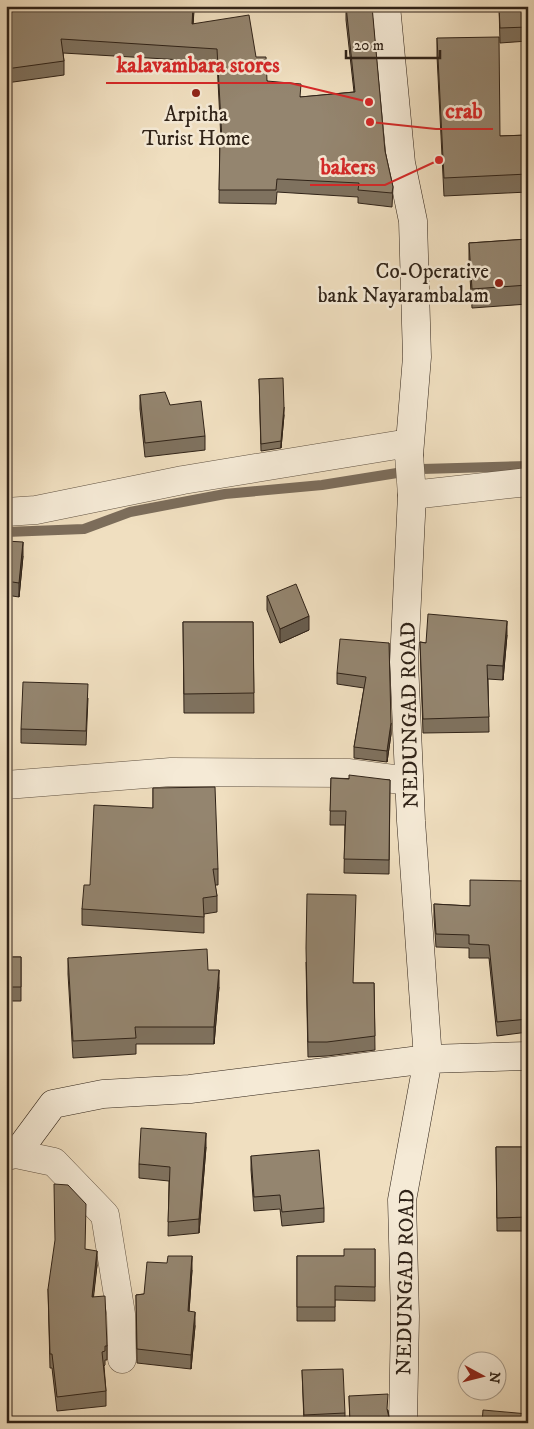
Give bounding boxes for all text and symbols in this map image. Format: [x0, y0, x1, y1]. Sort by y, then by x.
scale bar [346, 28, 440, 60]
text: 20 m [354, 36, 384, 55]
callout: kalavambara stores [106, 46, 290, 83]
text: kalavambara stores [115, 52, 280, 79]
marker: Arpitha Turist Home [190, 87, 202, 99]
callout: crab [436, 92, 493, 129]
text: crab [445, 98, 483, 125]
place label: Arpitha Turist Home [142, 102, 250, 152]
callout: bakers [310, 148, 385, 185]
text: bakers [320, 154, 376, 181]
place label: Co-Operative bank Nayarambalam [318, 259, 489, 309]
marker: Co-Operative bank Nayarambalam [493, 277, 505, 289]
street label: NEDUNGAD ROAD [395, 621, 425, 808]
street label: NEDUNGAD ROAD [391, 1189, 421, 1376]
north arrow [456, 1352, 506, 1402]
text: N [484, 1371, 504, 1385]

